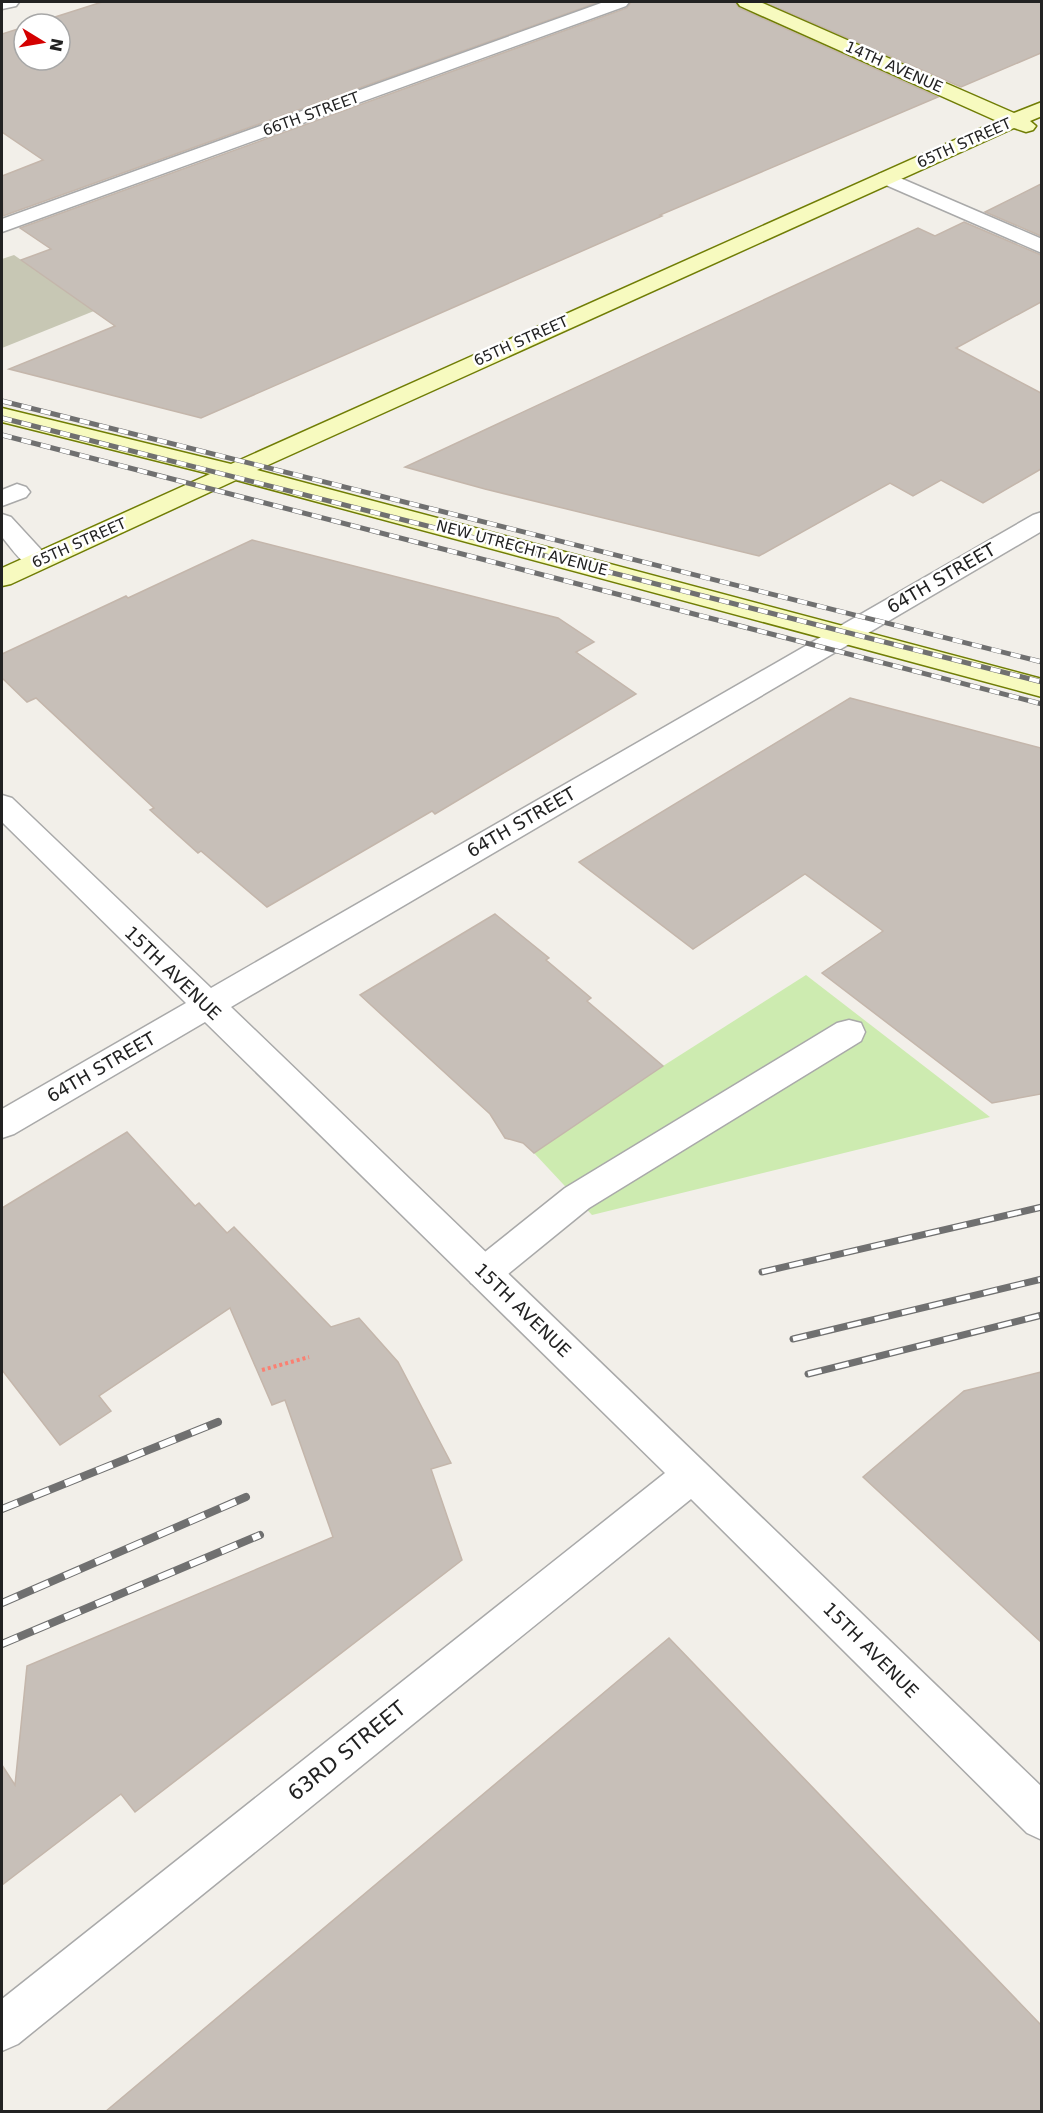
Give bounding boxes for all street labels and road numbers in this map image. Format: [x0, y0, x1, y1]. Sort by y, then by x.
street label: 14TH AVENUE [842, 37, 946, 97]
street label: 66TH STREET [260, 88, 363, 140]
street label: 65TH STREET [914, 114, 1015, 172]
street label: 65TH STREET [471, 312, 572, 370]
street label: 65TH STREET [29, 514, 130, 572]
street label: NEW UTRECHT AVENUE [434, 516, 610, 580]
street label: 64TH STREET [883, 538, 1000, 618]
street label: 64TH STREET [463, 782, 580, 862]
street label: 15TH AVENUE [120, 922, 226, 1024]
street label: 64TH STREET [43, 1027, 160, 1107]
street label: 15TH AVENUE [470, 1259, 576, 1361]
street label: 15TH AVENUE [819, 1598, 923, 1702]
street label: 63RD STREET [283, 1696, 411, 1806]

